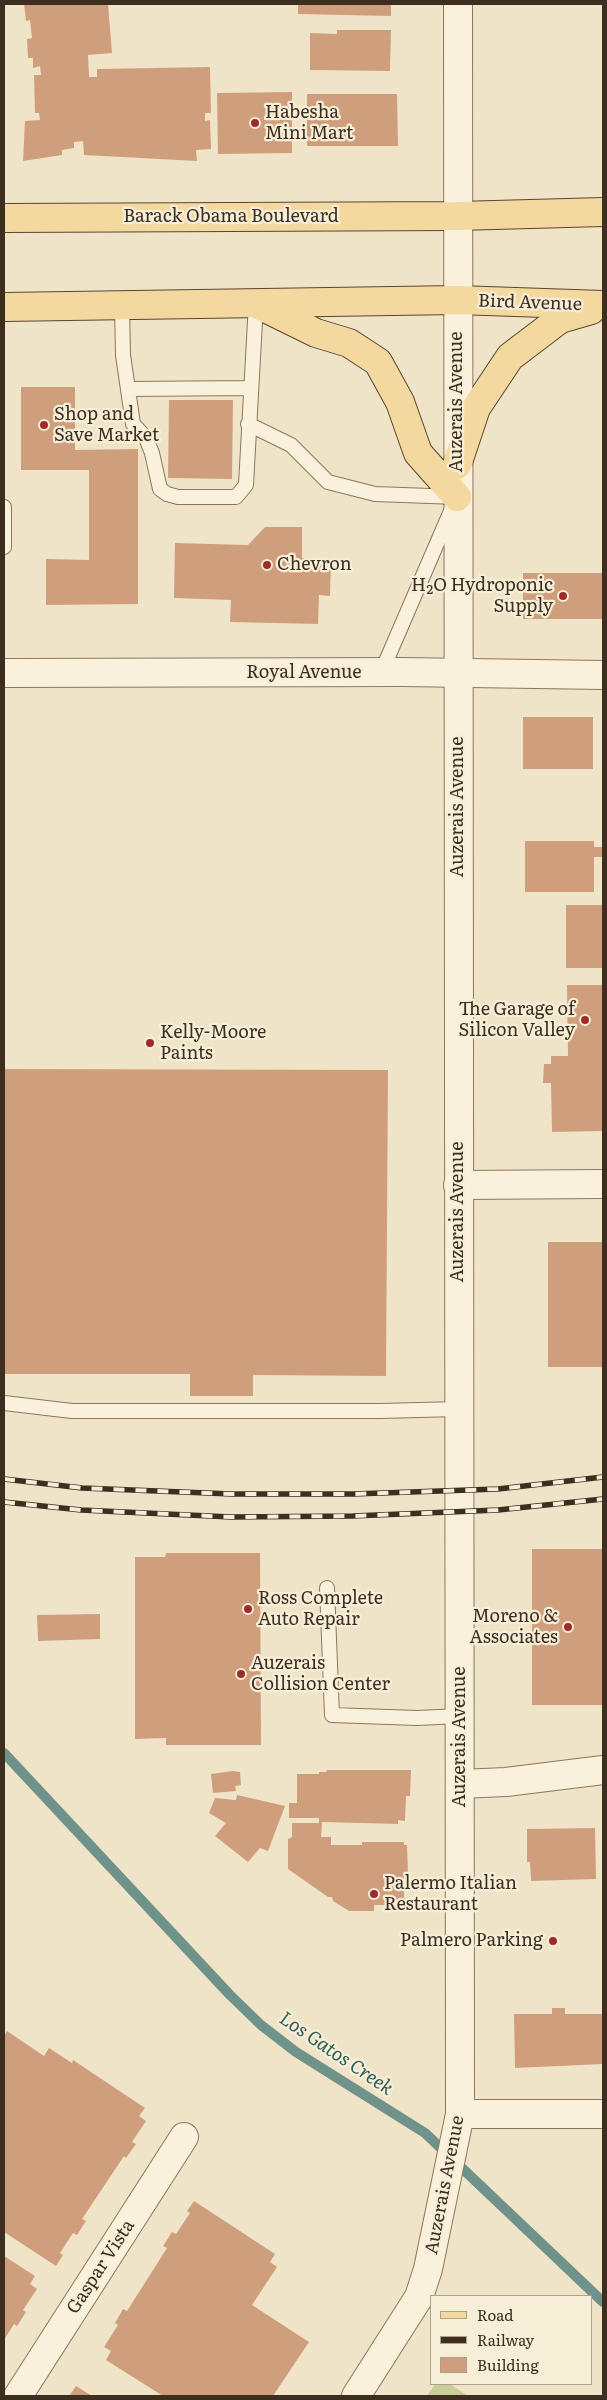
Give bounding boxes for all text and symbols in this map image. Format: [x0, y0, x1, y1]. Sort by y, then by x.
place label: Habesha Mini Mart [265, 102, 353, 144]
marker: Habesha Mini Mart [249, 117, 261, 129]
street label: Barack Obama Boulevard [123, 206, 339, 228]
street label: Bird Avenue [478, 290, 582, 316]
street label: Auzerais Avenue [446, 332, 468, 472]
place label: Shop and Save Market [54, 404, 159, 446]
marker: Shop and Save Market [38, 419, 50, 431]
place label: Chevron [277, 554, 352, 576]
marker: Chevron [261, 559, 273, 571]
place label: H₂O Hydroponic Supply [411, 575, 553, 618]
marker: H₂O Hydroponic Supply [557, 590, 569, 602]
street label: Royal Avenue [246, 662, 362, 684]
street label: Auzerais Avenue [447, 737, 469, 877]
place label: The Garage of Silicon Valley [458, 999, 575, 1042]
marker: The Garage of Silicon Valley [579, 1014, 591, 1026]
place label: Kelly-Moore Paints [160, 1022, 266, 1064]
marker: Kelly-Moore Paints [144, 1037, 156, 1049]
street label: Auzerais Avenue [447, 1142, 469, 1282]
place label: Ross Complete Auto Repair [258, 1588, 383, 1630]
marker: Ross Complete Auto Repair [242, 1603, 254, 1615]
place label: Moreno & Associates [469, 1606, 558, 1648]
marker: Moreno & Associates [562, 1621, 574, 1633]
place label: Auzerais Collision Center [251, 1653, 390, 1696]
street label: Auzerais Avenue [449, 1667, 471, 1807]
marker: Auzerais Collision Center [235, 1668, 247, 1680]
place label: Palermo Italian Restaurant [384, 1873, 517, 1916]
marker: Palermo Italian Restaurant [368, 1888, 380, 1900]
place label: Palmero Parking [400, 1930, 543, 1952]
marker: Palmero Parking [547, 1935, 559, 1947]
water label: Los Gatos Creek [275, 2008, 397, 2100]
street label: Auzerais Avenue [421, 2114, 469, 2256]
street label: Gaspar Vista [63, 2216, 139, 2318]
legend [430, 2295, 592, 2385]
text: Road [477, 2303, 513, 2326]
text: Railway [477, 2328, 534, 2351]
text: Building [477, 2353, 539, 2376]

